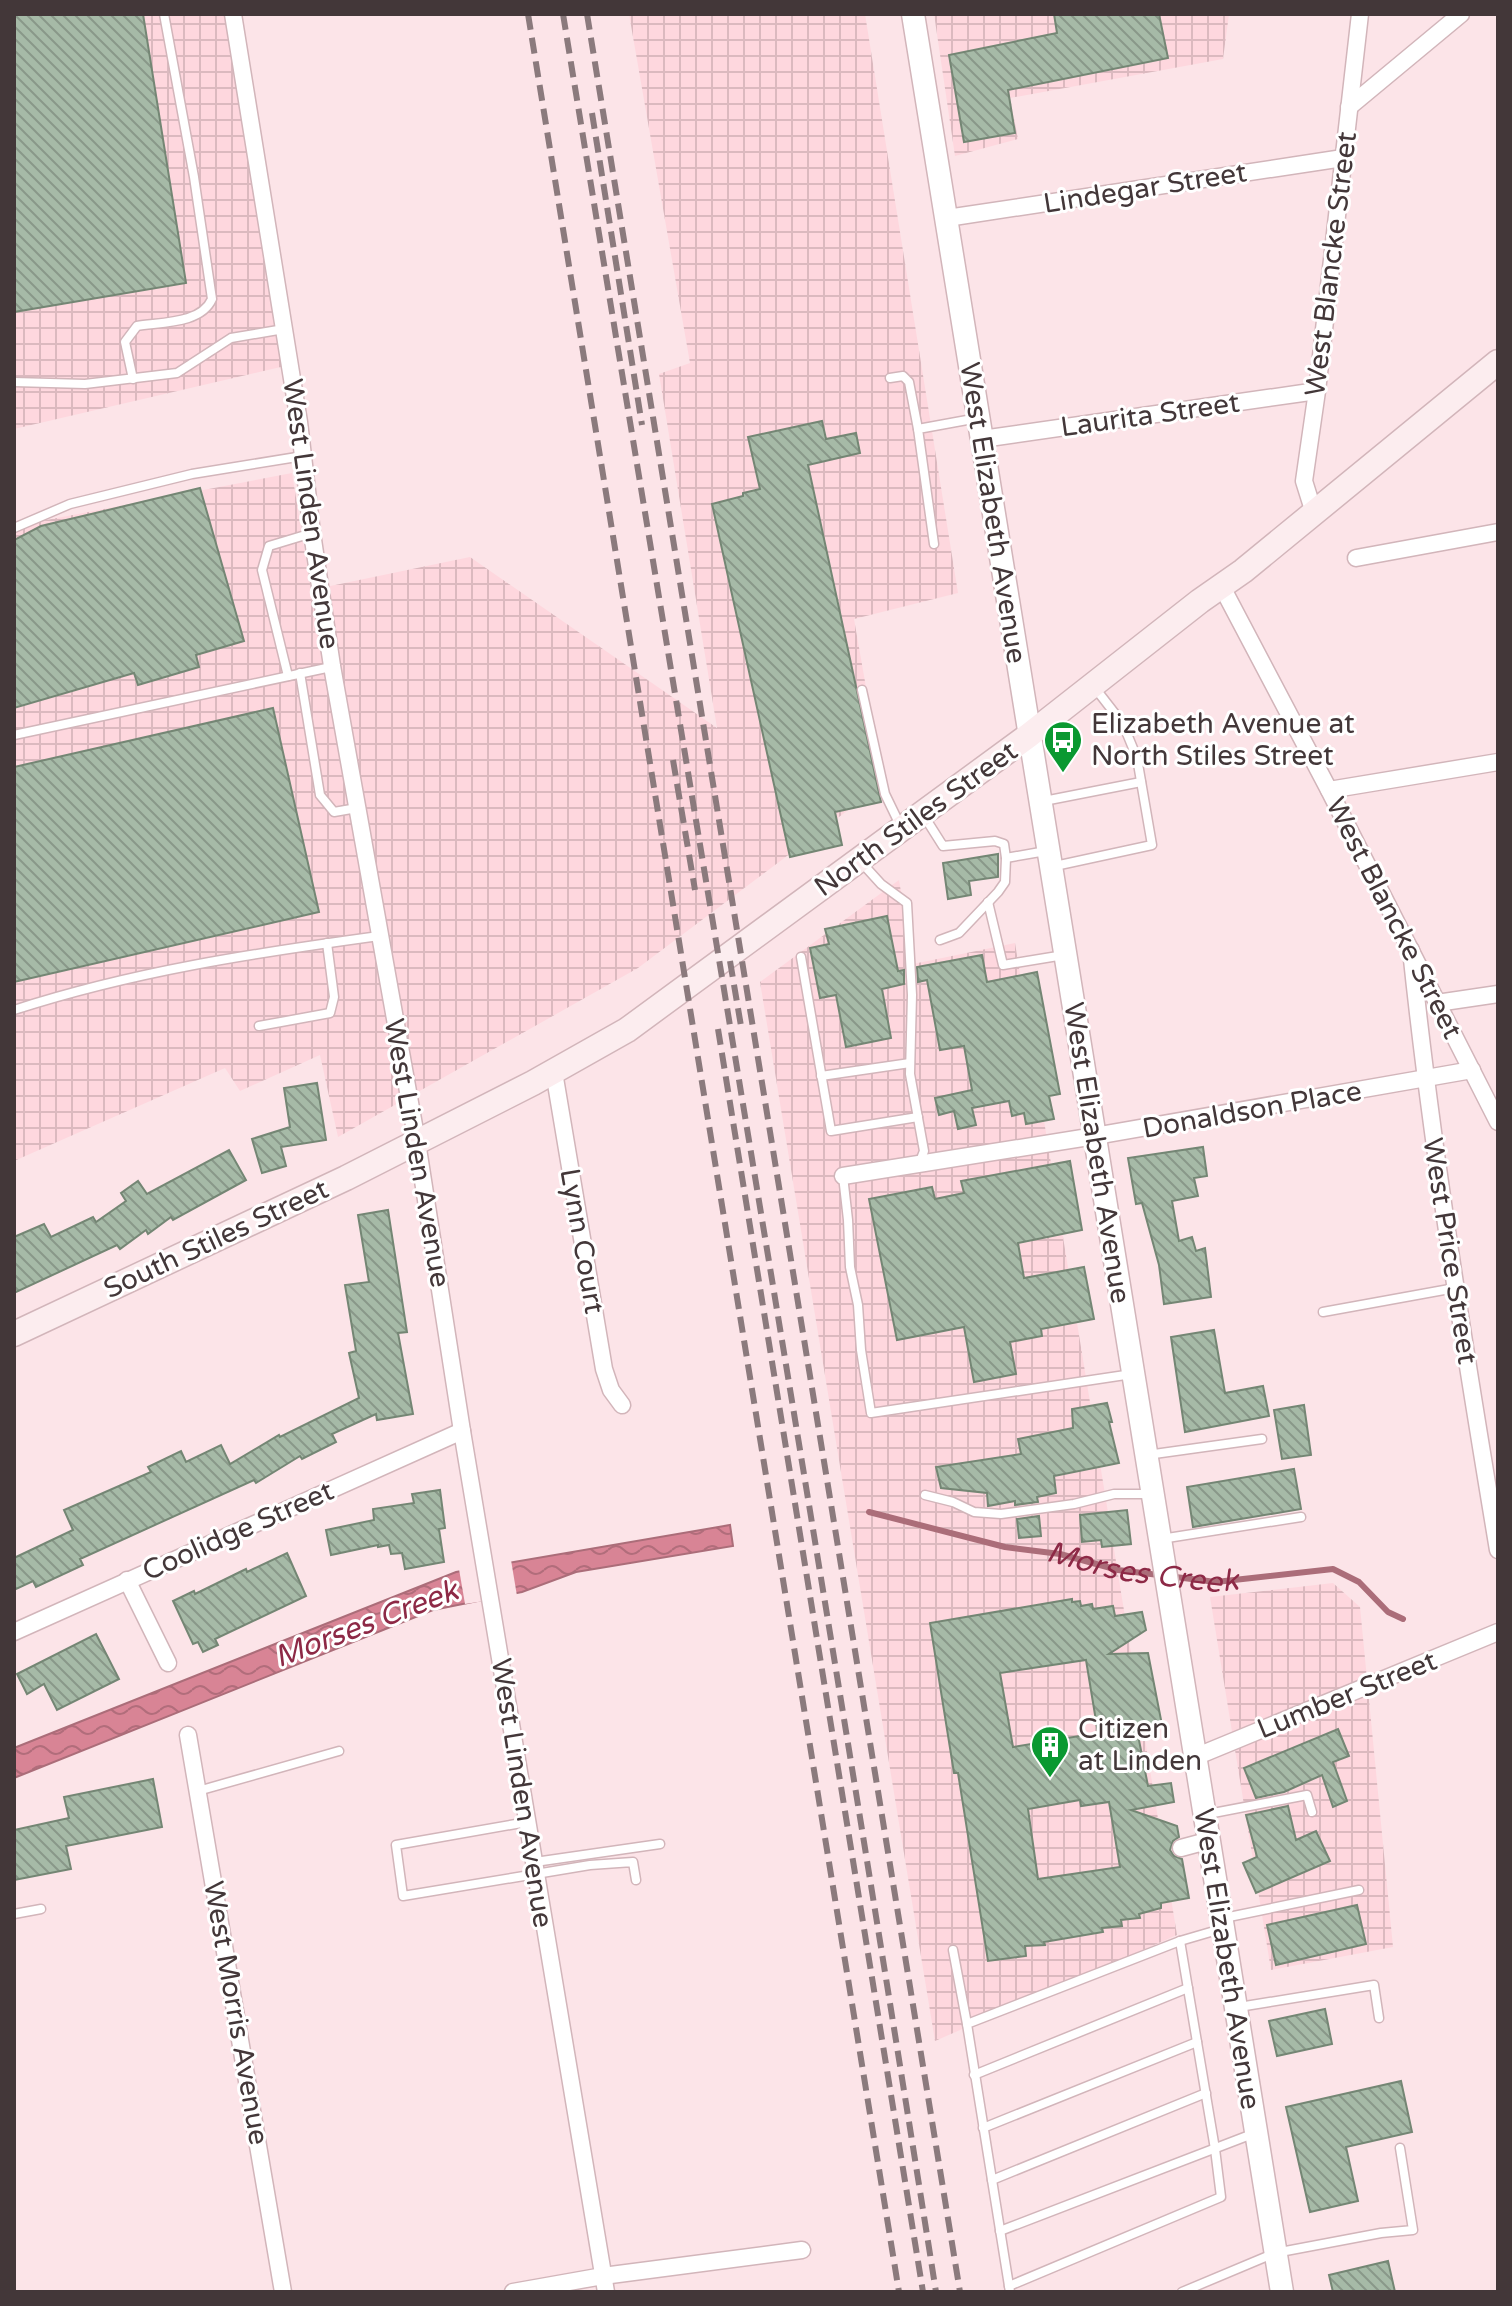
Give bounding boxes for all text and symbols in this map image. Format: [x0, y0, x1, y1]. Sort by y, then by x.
street label: West Blancke Street [1298, 129, 1364, 398]
street label: Lindegar Street [1041, 155, 1249, 221]
street label: West Elizabeth Avenue [952, 360, 1034, 666]
street label: West Linden Avenue [275, 377, 347, 651]
street label: Laurita Street [1058, 386, 1242, 444]
place label: Elizabeth Avenue at North Stiles Street [1091, 707, 1355, 773]
bus stop icon: Elizabeth Avenue at North Stiles Street [1042, 719, 1084, 774]
street label: North Stiles Street [808, 734, 1024, 904]
street label: West Blancke Street [1318, 792, 1470, 1045]
street label: West Elizabeth Avenue [1056, 1000, 1138, 1306]
street label: West Linden Avenue [377, 1016, 457, 1290]
street label: Donaldson Place [1140, 1074, 1364, 1146]
street label: West Price Street [1415, 1136, 1485, 1367]
street label: Lynn Court [552, 1166, 612, 1317]
street label: South Stiles Street [98, 1172, 334, 1306]
street label: Coolidge Street [137, 1474, 339, 1588]
water label: Morses Creek [1043, 1533, 1243, 1601]
water label: Morses Creek [269, 1571, 466, 1676]
street label: Lumber Street [1252, 1643, 1442, 1746]
street label: West Linden Avenue [484, 1656, 560, 1930]
place label: Citizen at Linden [1078, 1712, 1202, 1778]
building icon: Citizen at Linden [1029, 1724, 1071, 1779]
street label: West Elizabeth Avenue [1186, 1806, 1268, 2112]
street label: West Morris Avenue [196, 1878, 276, 2148]

